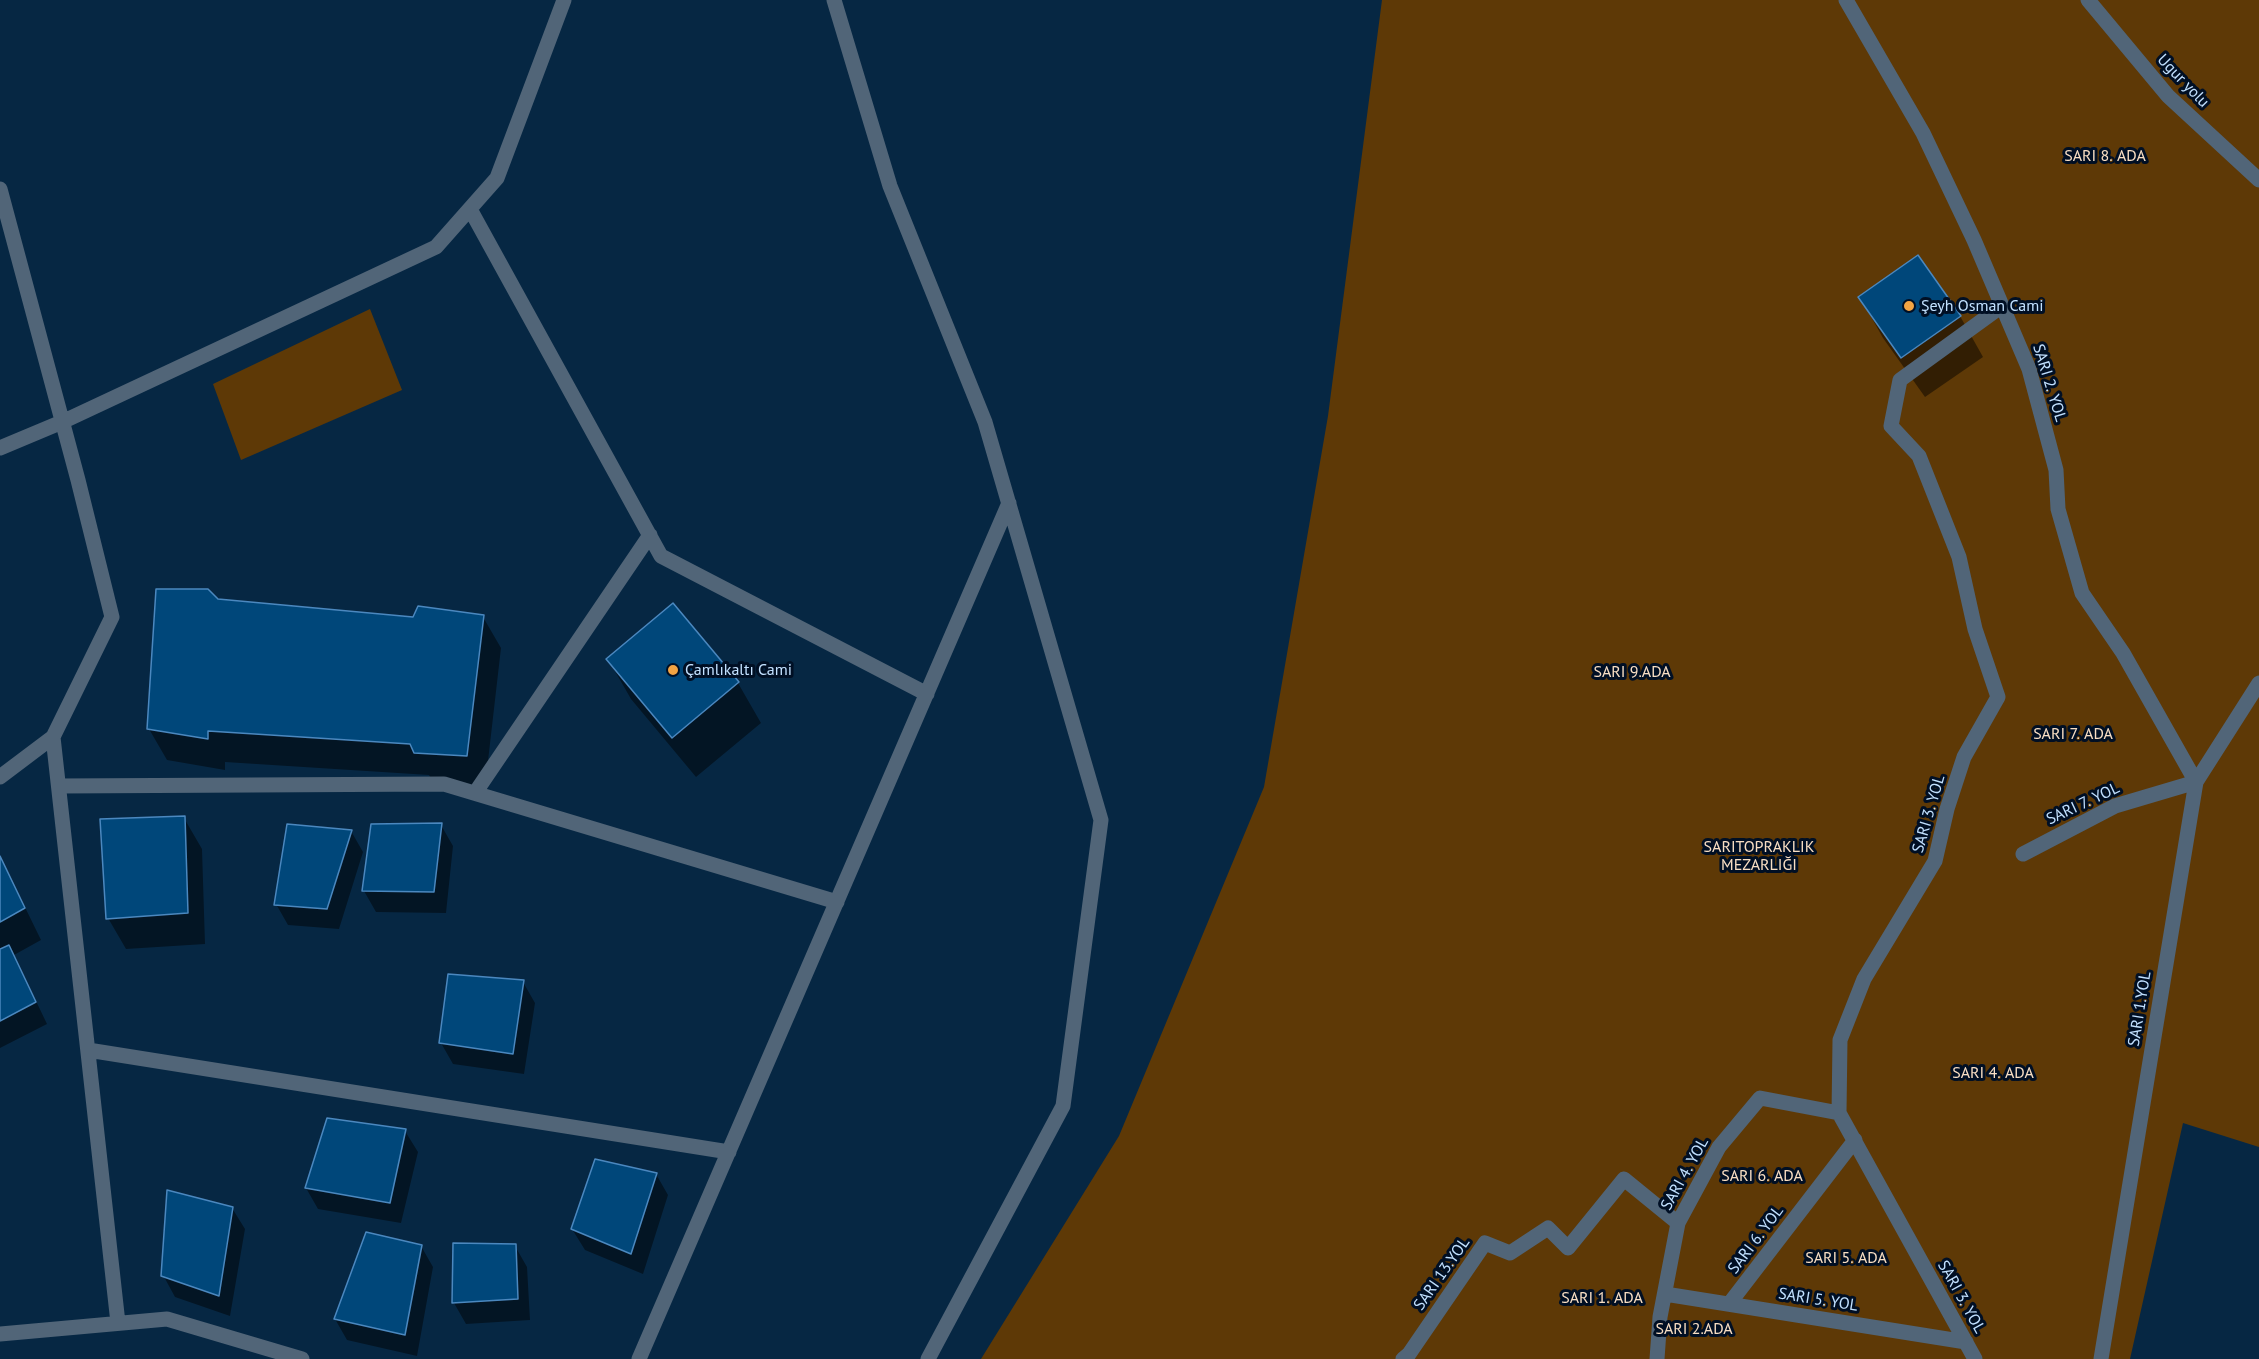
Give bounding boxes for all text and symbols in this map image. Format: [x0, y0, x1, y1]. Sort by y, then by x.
street label: Ugur yolu [2153, 50, 2213, 112]
park label: SARI 8. ADA [2064, 146, 2146, 166]
place label: Şeyh Osman Cami [1921, 296, 2043, 316]
marker: Şeyh Osman Cami [1902, 299, 1916, 313]
street label: SARI 2. YOL [2028, 342, 2070, 424]
place label: Çamlıkaltı Cami [685, 660, 792, 680]
park label: SARI 9.ADA [1593, 662, 1671, 682]
marker: Çamlıkaltı Cami [666, 663, 680, 677]
park label: SARI 7. ADA [2033, 724, 2113, 744]
street label: SARI 3. YOL [1909, 773, 1949, 855]
street label: SARI 7. YOL [2043, 779, 2123, 829]
park label: SARITOPRAKLIK MEZARLIĞI [1704, 837, 1814, 875]
street label: SARI 1.YOL [2125, 970, 2155, 1048]
park label: SARI 4. ADA [1952, 1063, 2034, 1083]
street label: SARI 4. YOL [1657, 1134, 1713, 1214]
park label: SARI 6. ADA [1721, 1166, 1803, 1186]
street label: SARI 6. YOL [1724, 1202, 1788, 1278]
street label: SARI 13.YOL [1410, 1234, 1474, 1314]
park label: SARI 5. ADA [1805, 1248, 1887, 1268]
street label: SARI 3. YOL [1933, 1257, 1989, 1337]
street label: SARI 5. YOL [1777, 1284, 1859, 1316]
park label: SARI 1. ADA [1561, 1288, 1643, 1308]
park label: SARI 2.ADA [1655, 1319, 1733, 1339]

